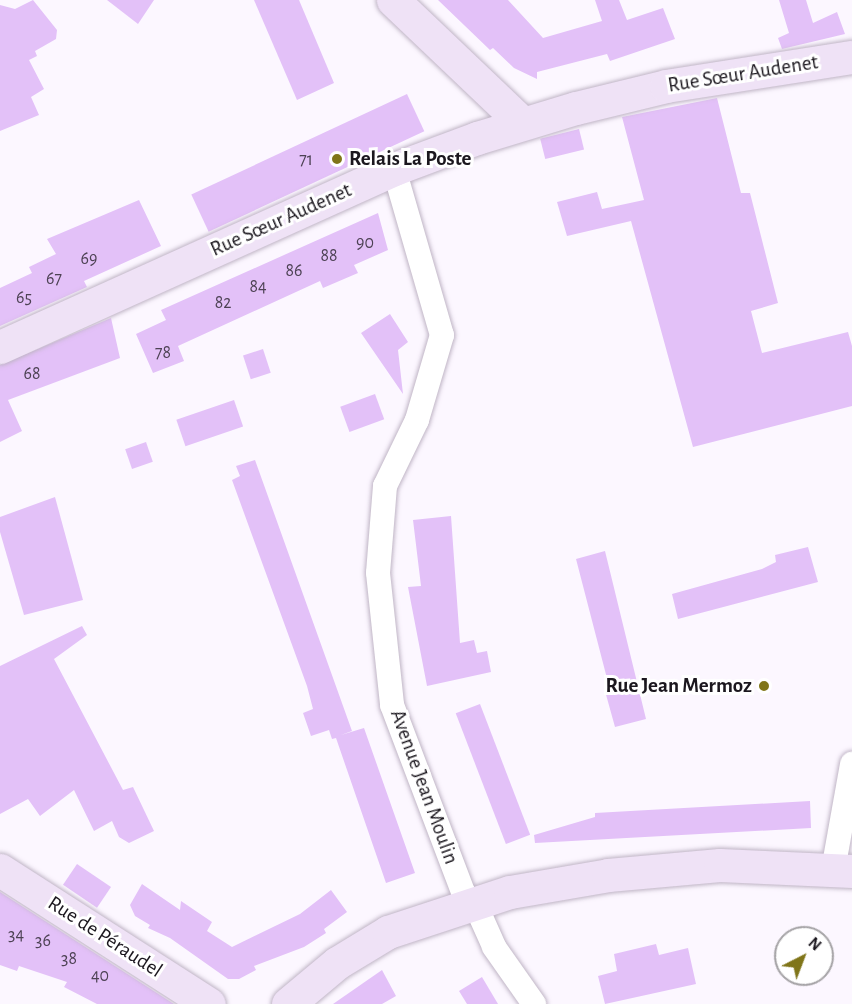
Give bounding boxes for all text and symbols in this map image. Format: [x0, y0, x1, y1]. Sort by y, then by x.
street label: Rue Sœur Audenet [666, 50, 820, 98]
place label: Relais La Poste [349, 146, 471, 172]
house number: 71 [299, 149, 313, 171]
marker: Relais La Poste [330, 152, 344, 166]
street label: Rue Sœur Audenet [207, 178, 355, 262]
house number: 90 [356, 232, 374, 254]
house number: 88 [320, 245, 338, 267]
house number: 69 [81, 248, 97, 270]
house number: 86 [286, 260, 302, 282]
house number: 67 [46, 268, 62, 290]
house number: 84 [249, 276, 267, 298]
house number: 65 [16, 287, 32, 309]
house number: 82 [215, 292, 231, 314]
house number: 78 [155, 342, 171, 364]
house number: 68 [24, 363, 40, 385]
place label: Rue Jean Mermoz [605, 673, 752, 699]
marker: Rue Jean Mermoz [757, 679, 771, 693]
street label: Avenue Jean Moulin [384, 706, 464, 868]
street label: Rue de Péraudel [43, 891, 167, 983]
house number: 34 [8, 924, 24, 946]
north arrow [774, 926, 834, 986]
house number: 36 [35, 930, 51, 952]
text: N [805, 934, 824, 954]
house number: 38 [61, 948, 77, 970]
house number: 40 [91, 965, 109, 987]

